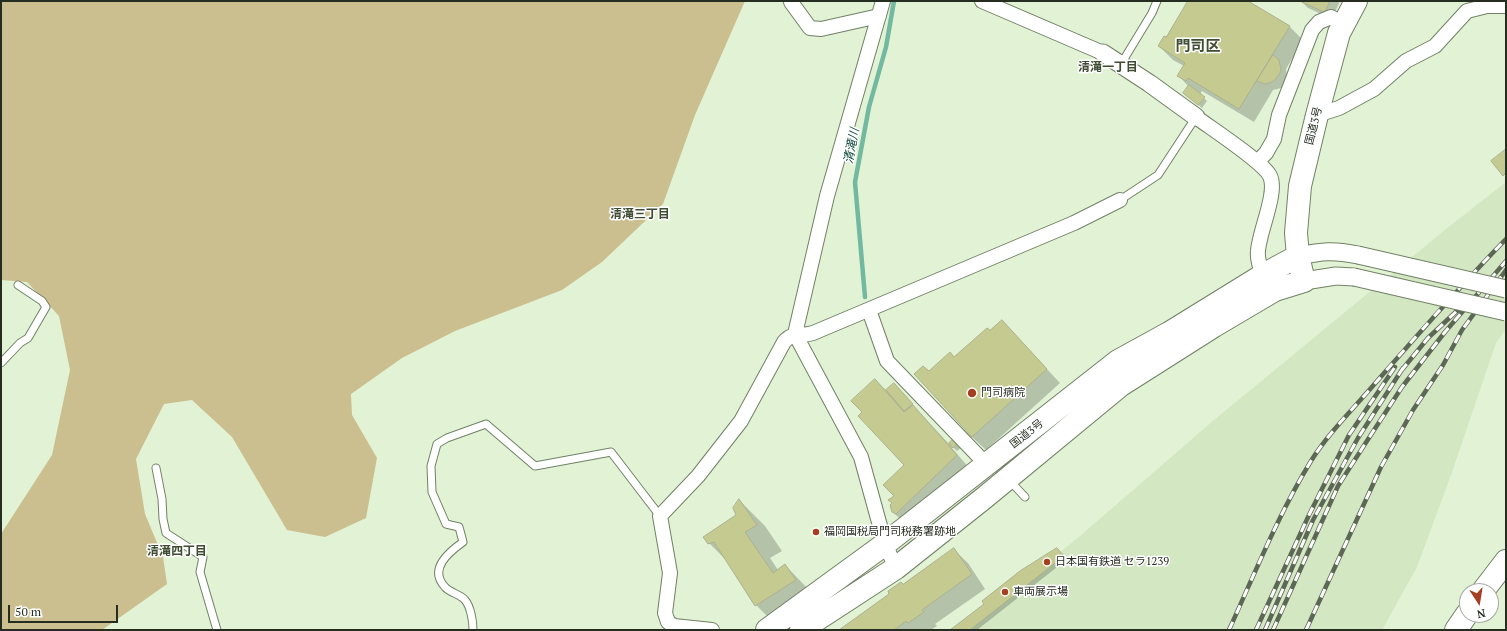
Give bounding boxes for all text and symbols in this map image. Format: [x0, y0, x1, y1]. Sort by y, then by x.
district label: 門司区 [1176, 38, 1220, 56]
district label: 清滝一丁目 [1078, 61, 1138, 75]
street label: 国道3号 [1303, 106, 1325, 146]
water label: 清滝川 [841, 127, 863, 165]
district label: 清滝三丁目 [610, 208, 670, 222]
place label: 門司病院 [981, 386, 1025, 400]
marker: 門司病院 [966, 387, 978, 399]
street label: 国道3号 [1008, 417, 1046, 451]
place label: 福岡国税局門司税務署跡地 [824, 525, 956, 539]
marker: 福岡国税局門司税務署跡地 [811, 527, 821, 537]
district label: 清滝四丁目 [147, 545, 207, 559]
place label: 日本国有鉄道 セラ1239 [1055, 555, 1169, 569]
marker: 日本国有鉄道 セラ1239 [1042, 557, 1052, 567]
north arrow [1459, 583, 1499, 623]
place label: 車両展示場 [1013, 585, 1068, 599]
marker: 車両展示場 [1000, 587, 1010, 597]
scale bar [10, 597, 120, 623]
text: 50 m [15, 604, 41, 619]
text: N [1476, 606, 1487, 621]

